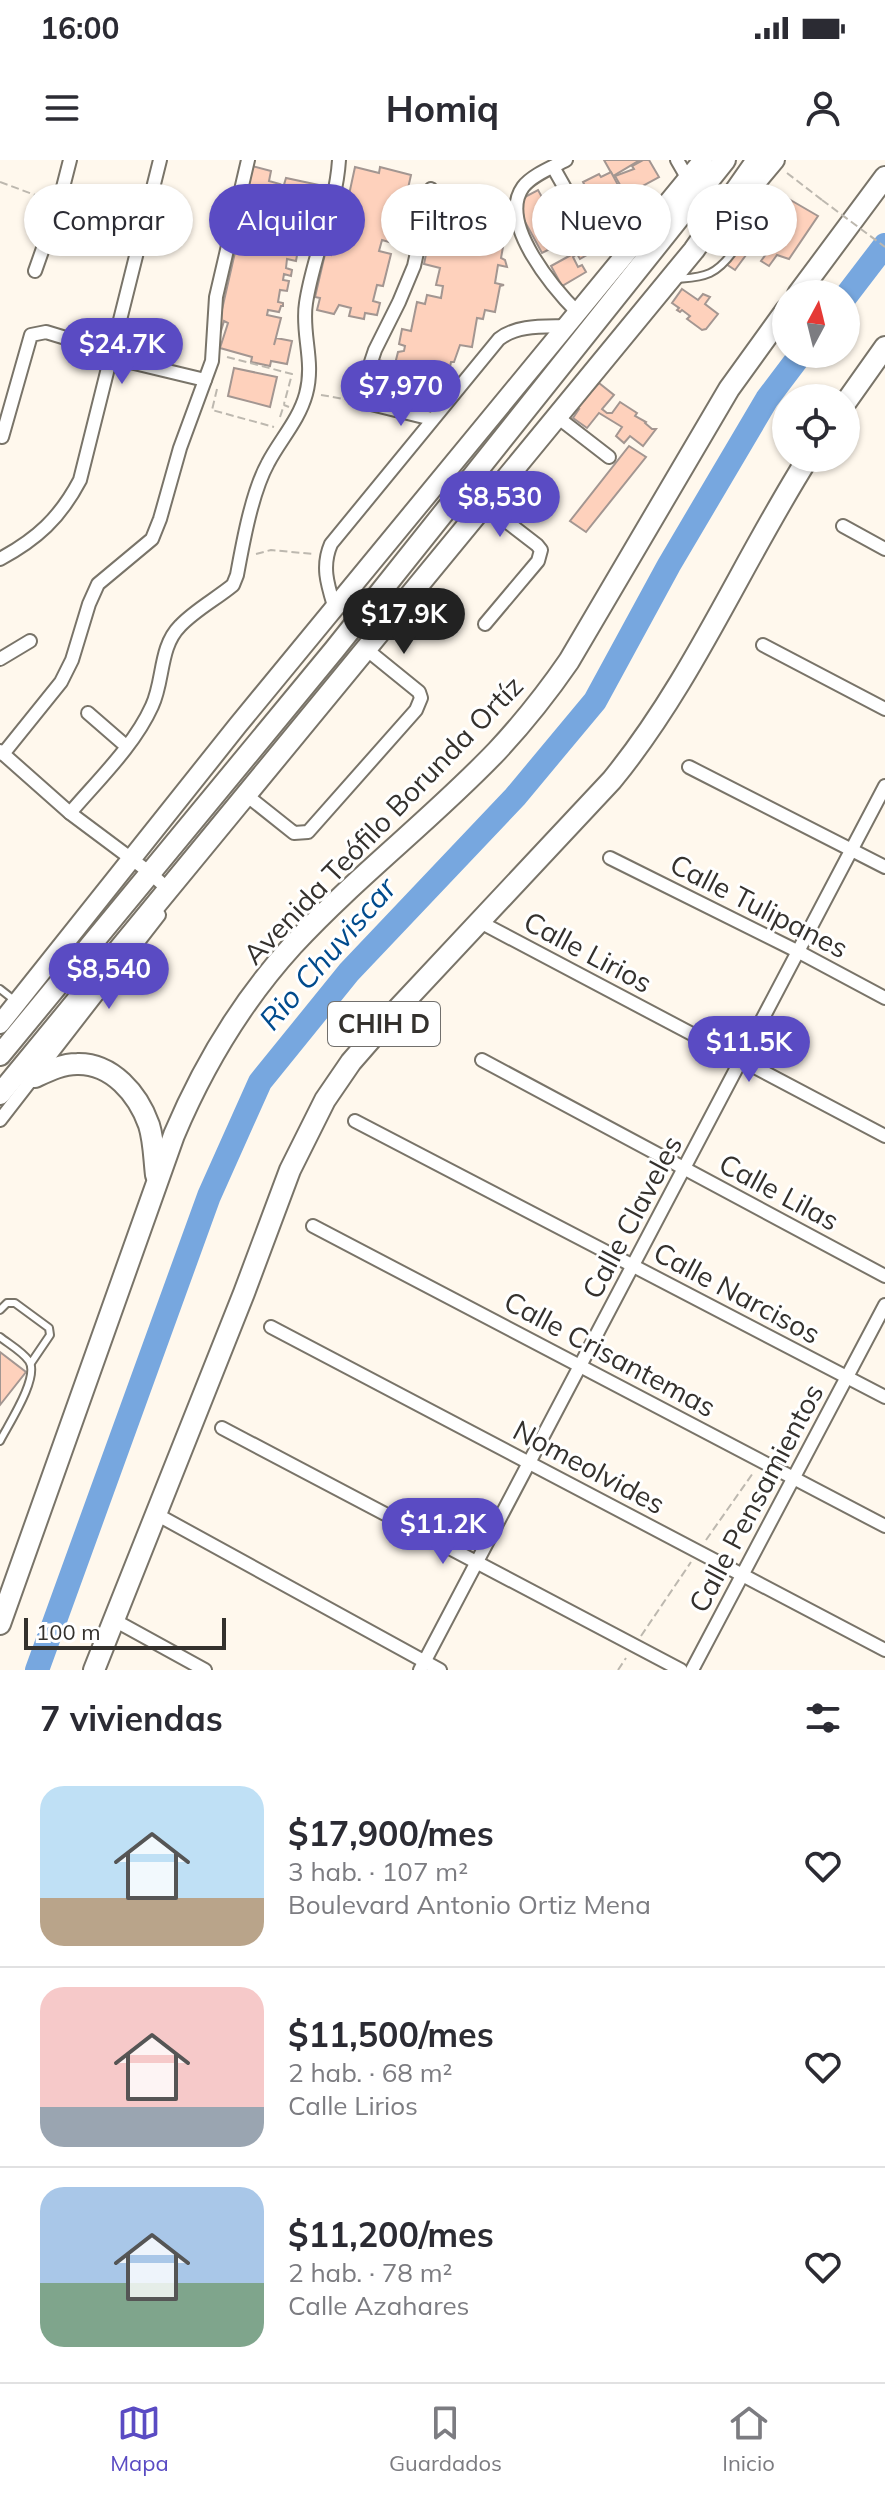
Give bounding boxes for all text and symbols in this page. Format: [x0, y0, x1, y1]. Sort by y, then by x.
text: 16:00 [40, 9, 119, 47]
icon: menu [40, 86, 84, 130]
text: Homiq [386, 86, 499, 131]
icon: person [801, 86, 845, 130]
chip: Comprar [24, 184, 193, 256]
chip: Alquilar [209, 184, 365, 256]
chip: Filtros [381, 184, 516, 256]
chip: Nuevo [532, 184, 671, 256]
chip: Piso [687, 184, 797, 256]
north arrow [772, 280, 860, 368]
map controls [772, 280, 860, 472]
pin: $24.7K [57, 318, 187, 386]
text: $24.7K [79, 327, 165, 360]
pin: $7,970 [336, 360, 466, 428]
text: $7,970 [359, 369, 443, 402]
button: locate [772, 384, 860, 472]
pin: $8,530 [435, 471, 565, 539]
text: $8,530 [458, 480, 542, 513]
pin: $17.9K [339, 588, 469, 656]
text: $17.9K [361, 597, 447, 630]
street label: Avenida Teófilo Borunda Ortíz [235, 668, 530, 971]
street label: Calle Tulipanes [664, 846, 854, 965]
water label: Rio Chuviscar [251, 868, 405, 1037]
street label: Calle Lirios [518, 903, 658, 1000]
pin: $8,540 [44, 943, 174, 1011]
text: $8,540 [67, 952, 151, 985]
road number: CHIH D [328, 1002, 440, 1046]
pin: $11.5K [684, 1016, 814, 1084]
text: $11.5K [706, 1025, 792, 1058]
street label: Calle Claveles [574, 1129, 689, 1304]
street label: Calle Lilas [713, 1145, 845, 1238]
street label: Calle Narcisos [648, 1234, 826, 1351]
street label: Calle Crisantemas [498, 1283, 722, 1424]
street label: Calle Pensamientos [681, 1378, 831, 1618]
street label: Nomeolvides [507, 1412, 671, 1521]
pin: $11.2K [378, 1498, 508, 1566]
text: $11.2K [400, 1507, 486, 1540]
scale bar [24, 1614, 226, 1650]
text: 100 m [36, 1618, 101, 1646]
icon: filters [801, 1696, 845, 1740]
text: 7 viviendas [40, 1697, 223, 1740]
text: $17,900/mes [288, 1812, 494, 1855]
icon: home [104, 1818, 200, 1914]
icon: heart [801, 1844, 845, 1888]
text: 3 hab. · 107 m² [288, 1855, 468, 1888]
text: Boulevard Antonio Ortiz Mena [288, 1888, 651, 1921]
text: $11,500/mes [288, 2013, 494, 2056]
icon: home [104, 2019, 200, 2115]
icon: heart [801, 2045, 845, 2089]
text: 2 hab. · 68 m² [288, 2056, 452, 2089]
text: Calle Lirios [288, 2089, 418, 2122]
text: $11,200/mes [288, 2213, 494, 2256]
icon: home [104, 2219, 200, 2315]
icon: heart [801, 2245, 845, 2289]
text: 2 hab. · 78 m² [288, 2256, 452, 2289]
text: Calle Azahares [288, 2289, 469, 2322]
tab: Mapa [110, 2401, 169, 2477]
tab: Guardados [389, 2401, 502, 2477]
tab: Inicio [722, 2401, 775, 2477]

